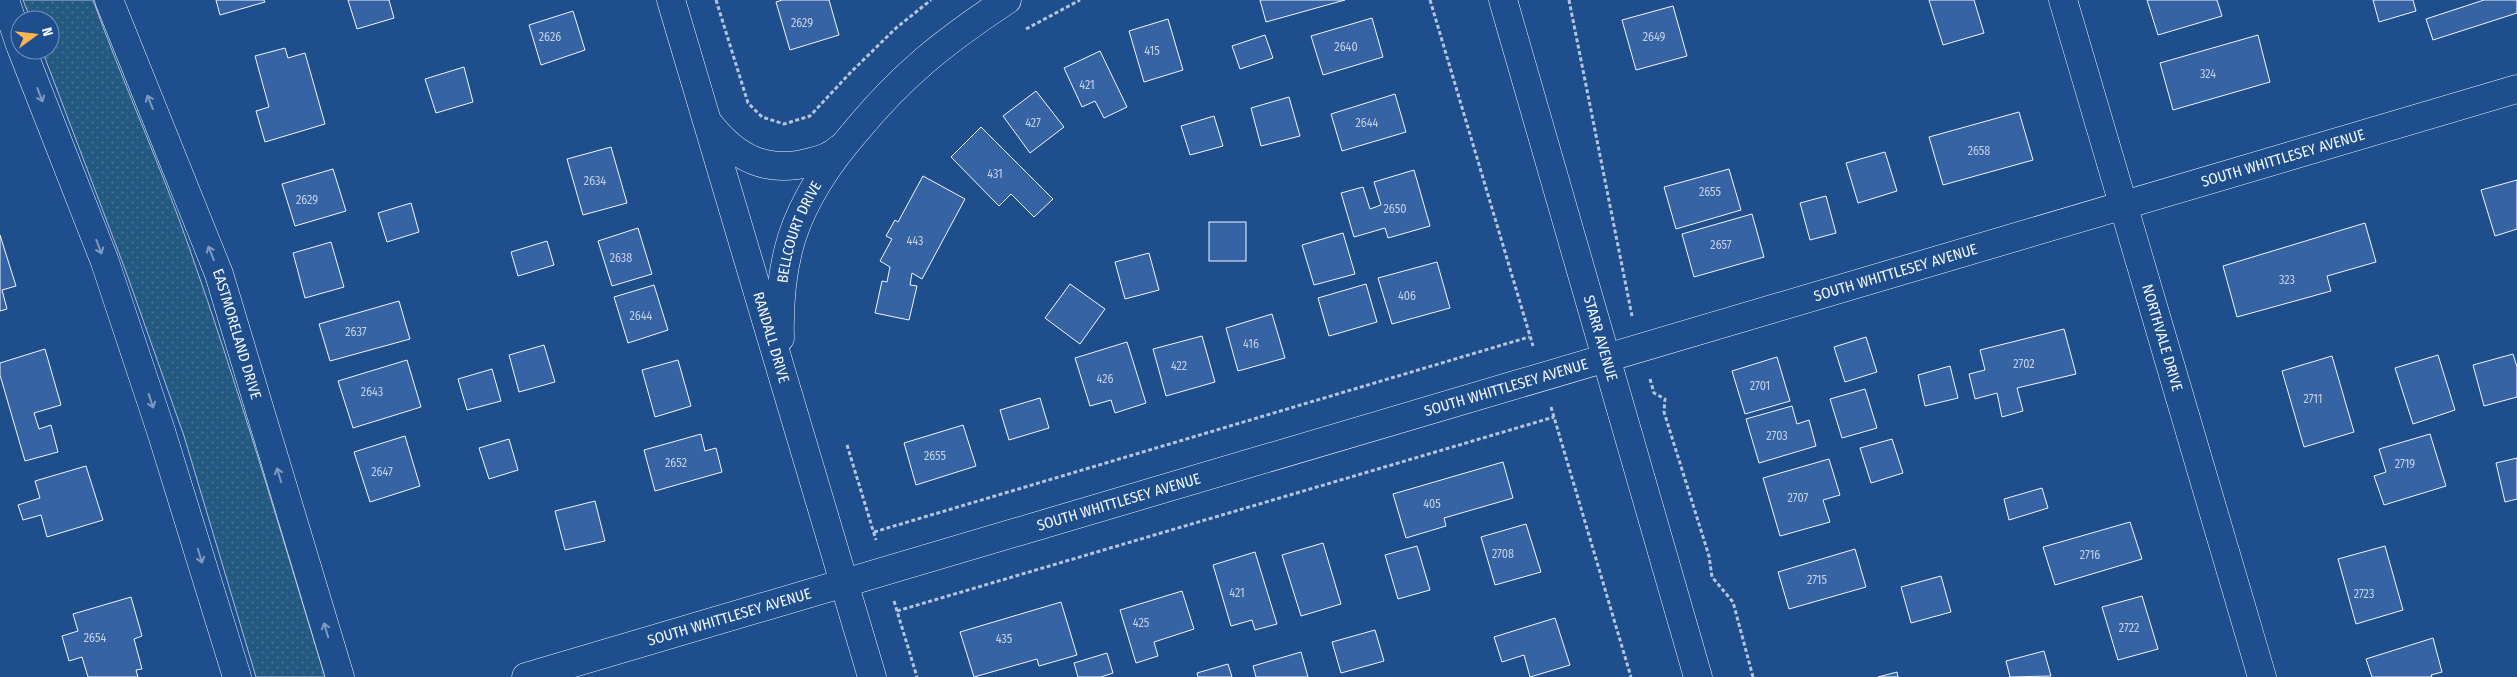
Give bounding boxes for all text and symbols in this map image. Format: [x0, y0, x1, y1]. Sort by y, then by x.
north arrow [10, 10, 60, 60]
house number: 2629 [791, 16, 813, 30]
text: N [38, 26, 56, 38]
house number: 2626 [539, 30, 561, 44]
house number: 2649 [1643, 30, 1666, 44]
house number: 2640 [1334, 40, 1358, 54]
house number: 415 [1144, 44, 1160, 58]
house number: 324 [2200, 67, 2216, 81]
house number: 421 [1079, 78, 1095, 92]
one-way arrow [36, 87, 45, 103]
one-way arrow [144, 95, 154, 110]
house number: 427 [1025, 116, 1041, 130]
house number: 2644 [1356, 116, 1379, 130]
street label: SOUTH WHITTLESEY AVENUE [2199, 125, 2367, 191]
house number: 2658 [1968, 144, 1990, 158]
house number: 431 [987, 167, 1003, 181]
house number: 2634 [584, 174, 606, 188]
street label: BELLCOURT DRIVE [773, 178, 825, 284]
house number: 2655 [1699, 185, 1722, 199]
house number: 2629 [296, 193, 318, 207]
house number: 2650 [1384, 202, 1406, 216]
house number: 443 [907, 234, 923, 248]
house number: 2657 [1710, 238, 1732, 252]
one-way arrow [95, 239, 104, 254]
street label: SOUTH WHITTLESEY AVENUE [1812, 240, 1980, 305]
one-way arrow [205, 245, 214, 260]
house number: 2638 [610, 251, 632, 265]
street label: EASTMORELAND DRIVE [209, 266, 265, 401]
house number: 323 [2279, 273, 2295, 287]
street label: NORTHVALE DRIVE [2138, 282, 2186, 393]
house number: 406 [1398, 289, 1416, 303]
street label: RANDALL DRIVE [749, 290, 793, 385]
street label: STARR AVENUE [1580, 293, 1621, 383]
house number: 2644 [630, 309, 653, 323]
house number: 2637 [345, 325, 367, 339]
house number: 416 [1243, 337, 1259, 351]
street label: SOUTH WHITTLESEY AVENUE [1422, 355, 1590, 420]
house number: 2702 [2013, 357, 2035, 371]
house number: 422 [1171, 359, 1187, 373]
house number: 426 [1097, 372, 1113, 386]
house number: 2701 [1750, 379, 1770, 393]
house number: 2643 [361, 385, 383, 399]
one-way arrow [147, 392, 157, 408]
house number: 2711 [2303, 392, 2323, 406]
house number: 2703 [1766, 429, 1788, 443]
house number: 2655 [924, 449, 947, 463]
house number: 2652 [665, 456, 687, 470]
house number: 2719 [2395, 457, 2415, 471]
house number: 2647 [371, 465, 393, 479]
one-way arrow [274, 467, 284, 483]
street label: SOUTH WHITTLESEY AVENUE [1035, 469, 1203, 535]
house number: 2707 [1788, 491, 1809, 505]
house number: 405 [1423, 497, 1441, 511]
one-way arrow [195, 547, 205, 563]
house number: 2708 [1492, 547, 1514, 561]
house number: 2716 [2080, 548, 2100, 562]
house number: 2715 [1807, 573, 1828, 587]
street label: SOUTH WHITTLESEY AVENUE [645, 584, 813, 650]
house number: 421 [1229, 586, 1245, 600]
house number: 2723 [2354, 587, 2374, 601]
house number: 425 [1133, 616, 1150, 630]
house number: 2722 [2119, 621, 2139, 635]
one-way arrow [320, 623, 330, 639]
house number: 2654 [84, 631, 106, 645]
house number: 435 [996, 632, 1013, 646]

